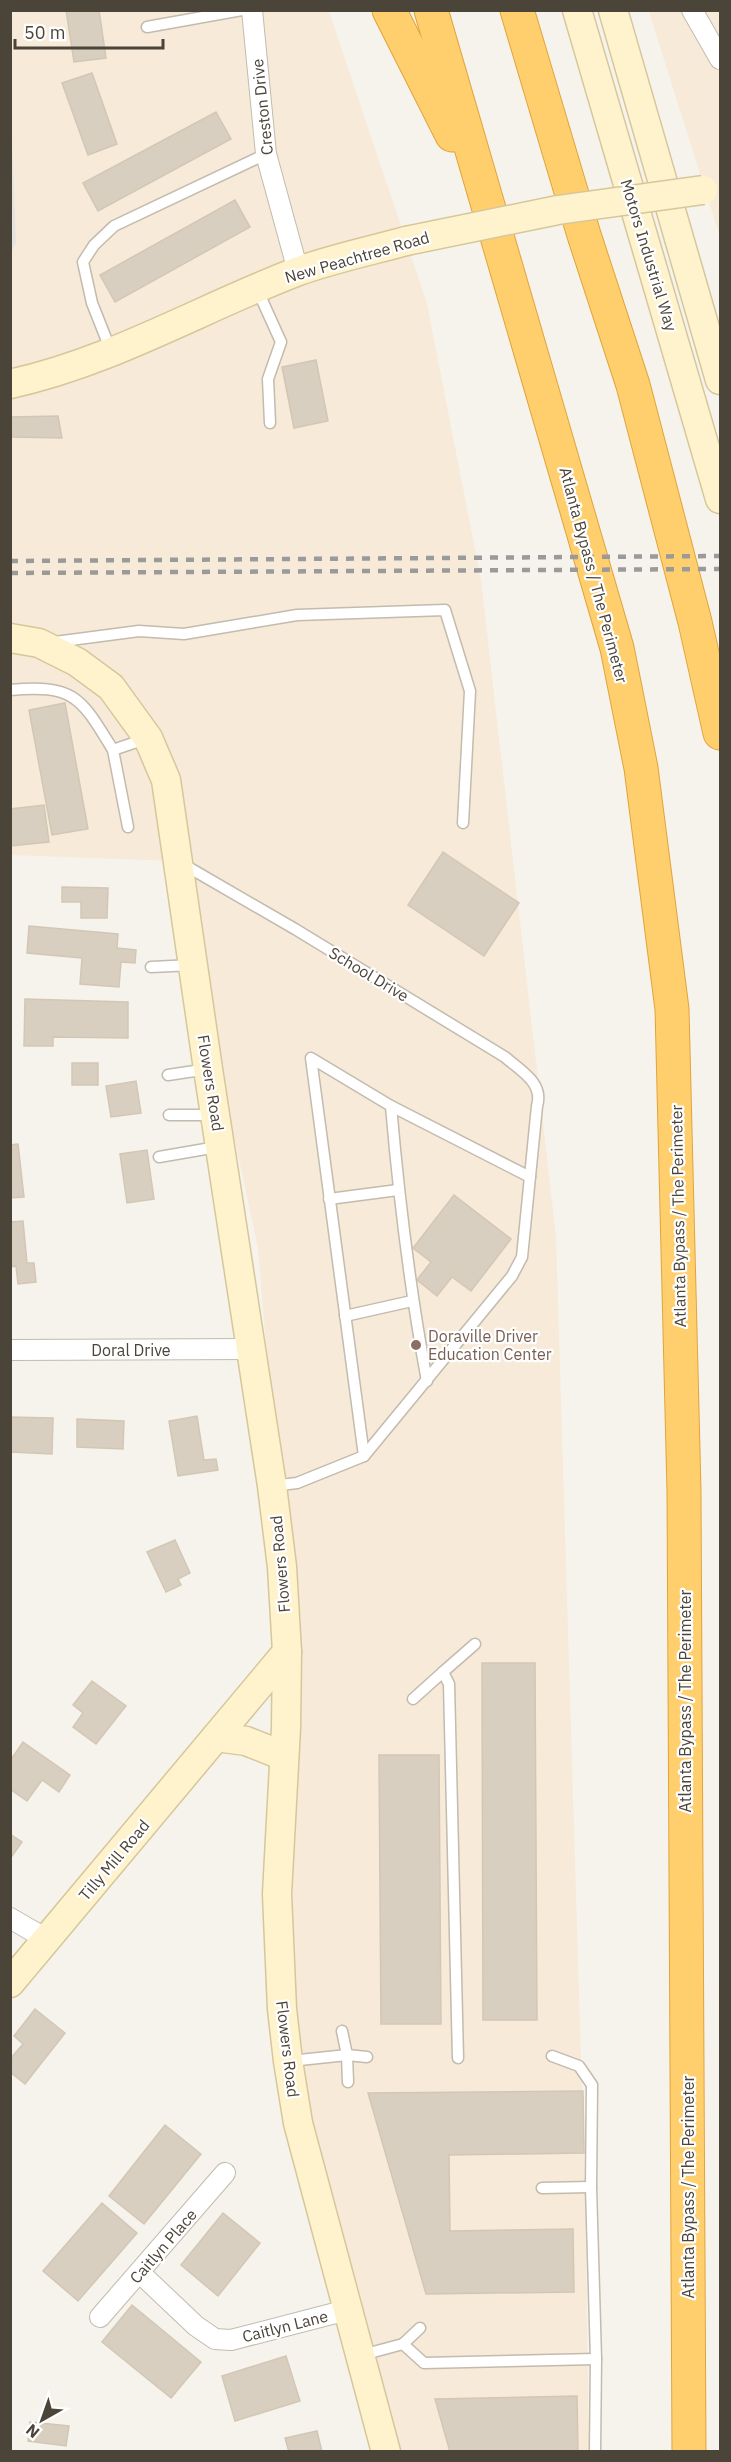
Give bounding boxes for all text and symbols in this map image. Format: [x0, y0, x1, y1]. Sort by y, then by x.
scale bar [15, 12, 164, 50]
text: 50 m [24, 21, 66, 44]
street label: Creston Drive [247, 58, 277, 156]
street label: Motors Industrial Way [616, 176, 682, 334]
street label: New Peachtree Road [282, 227, 432, 287]
street label: Atlanta Bypass / The Perimeter [556, 465, 633, 685]
street label: School Drive [325, 942, 413, 1006]
street label: Flowers Road [194, 1033, 228, 1133]
street label: Atlanta Bypass / The Perimeter [666, 1104, 690, 1328]
place label: Doraville Driver Education Center [428, 1326, 552, 1364]
marker: Doraville Driver Education Center [409, 1338, 423, 1352]
street label: Doral Drive [91, 1340, 171, 1360]
street label: Flowers Road [266, 1515, 294, 1613]
street label: Atlanta Bypass / The Perimeter [675, 1589, 695, 1812]
street label: Tilly Mill Road [74, 1815, 154, 1905]
street label: Flowers Road [272, 1999, 304, 2099]
street label: Atlanta Bypass / The Perimeter [678, 2075, 698, 2298]
street label: Caitlyn Place [125, 2204, 201, 2287]
street label: Caitlyn Lane [240, 2306, 330, 2346]
north arrow [12, 2390, 72, 2450]
text: N [21, 2420, 43, 2443]

